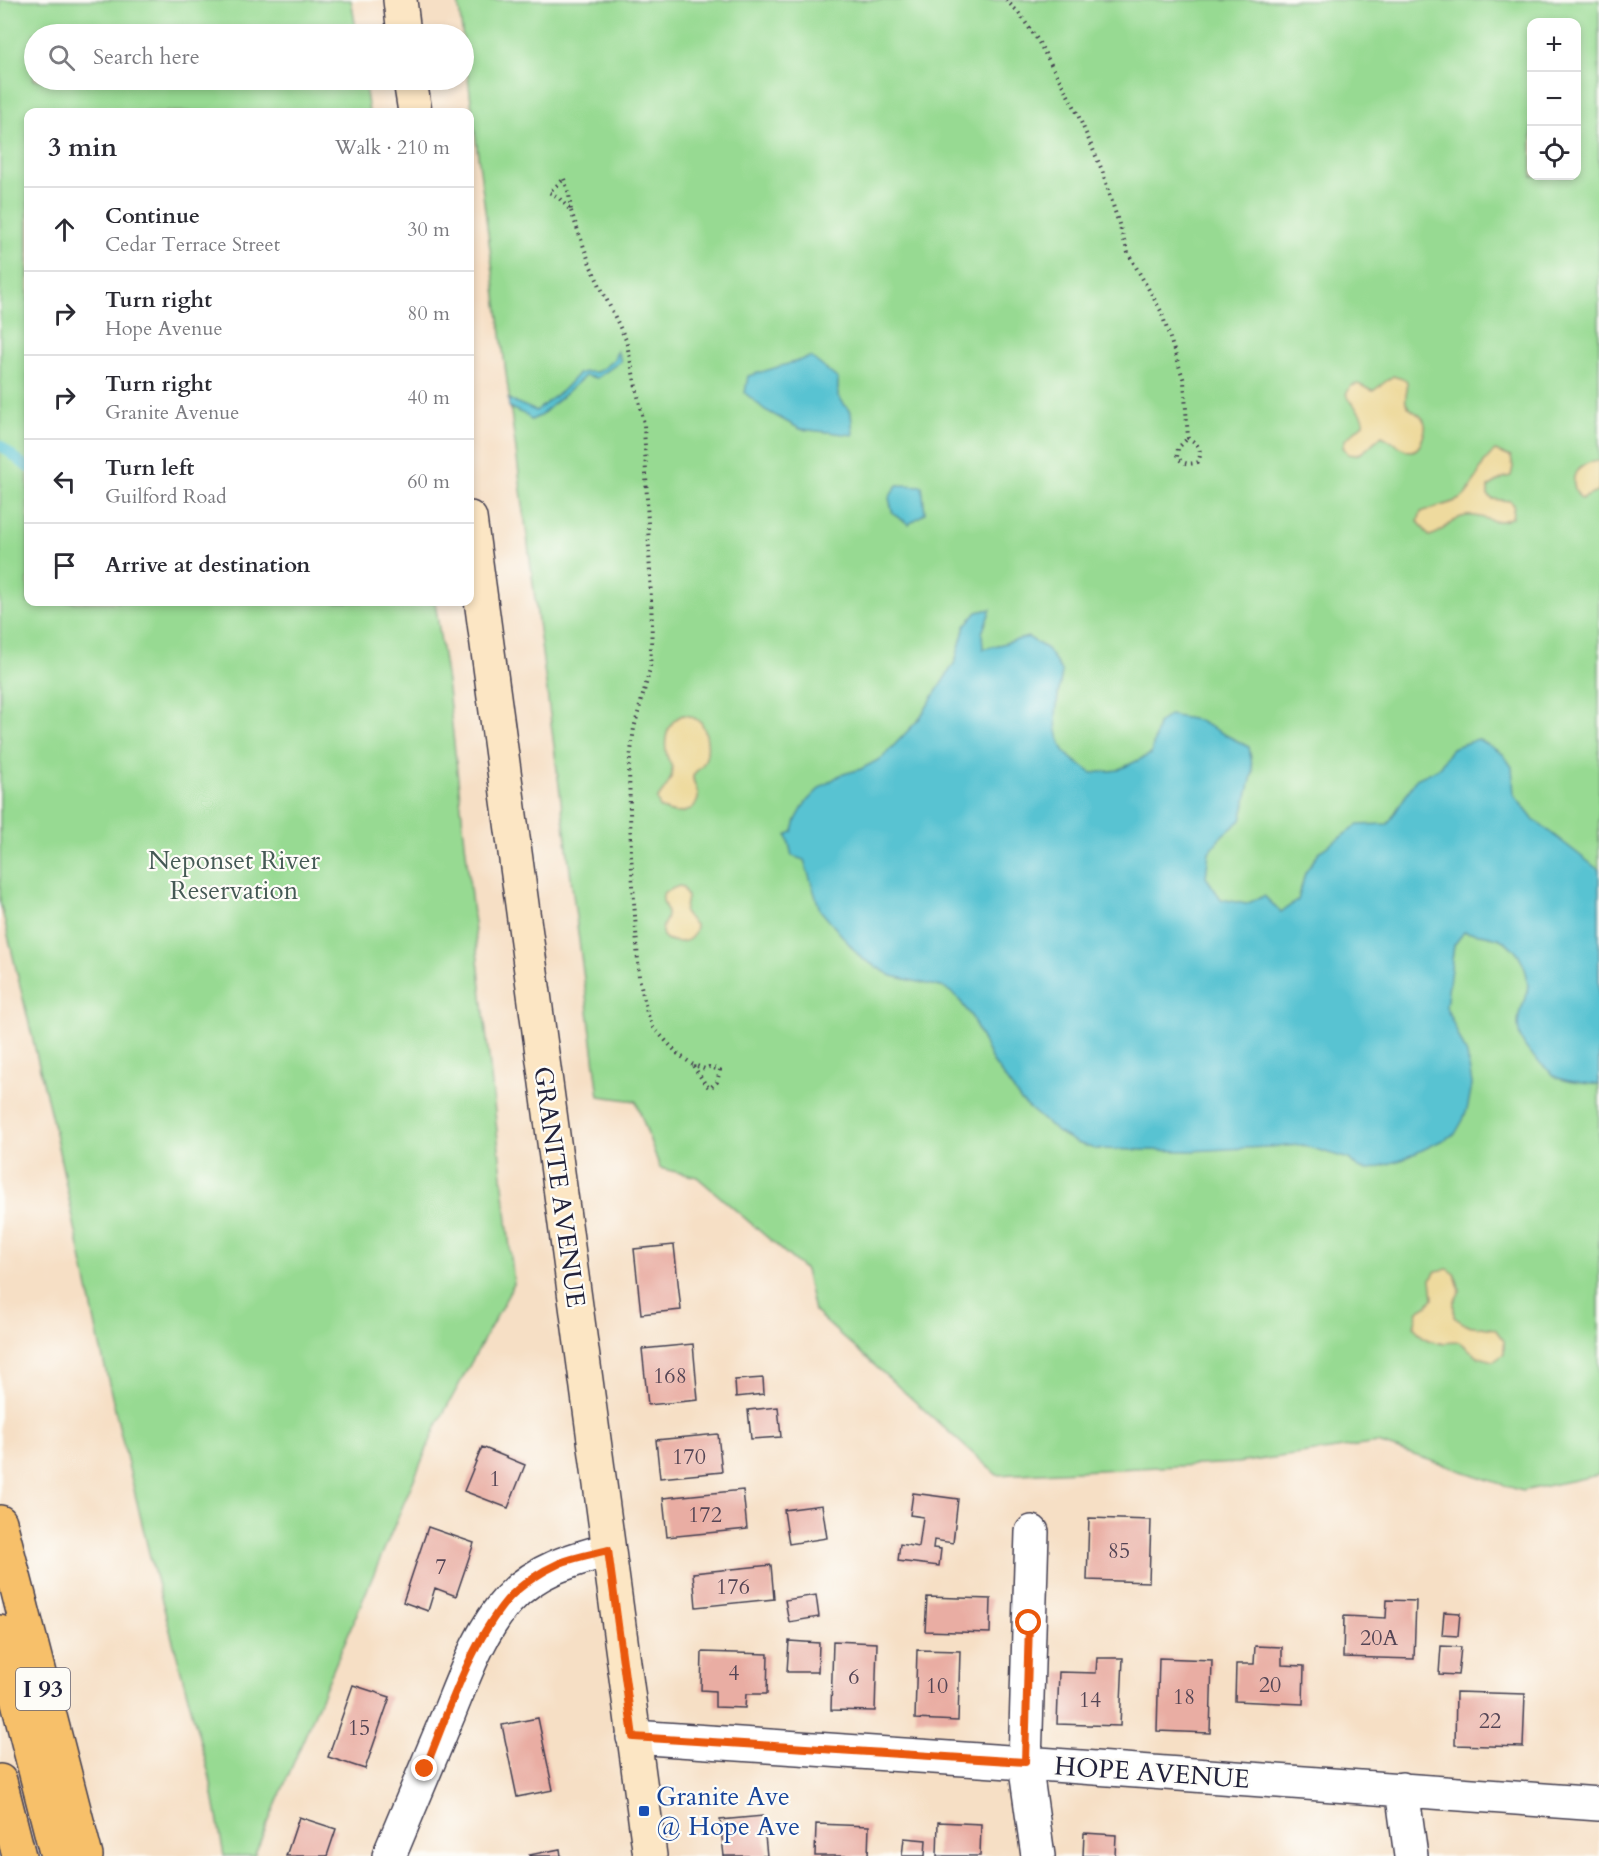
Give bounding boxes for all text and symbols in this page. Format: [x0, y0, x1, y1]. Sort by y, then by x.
map controls [1527, 18, 1581, 180]
button: + [1527, 18, 1581, 72]
search box [24, 24, 474, 90]
icon: search [45, 41, 78, 74]
text: Search here [93, 42, 200, 72]
button: − [1527, 72, 1581, 126]
button: locate [1527, 126, 1581, 180]
text: 3 min [48, 130, 117, 165]
text: Walk · 210 m [335, 134, 450, 161]
text: Continue [105, 201, 200, 231]
icon: ahead [48, 213, 81, 246]
text: 30 m [407, 216, 450, 243]
text: Cedar Terrace Street [105, 231, 280, 258]
text: Turn right [105, 285, 212, 315]
icon: right [48, 297, 81, 330]
text: 80 m [407, 300, 450, 327]
text: Hope Avenue [105, 315, 222, 342]
text: Turn right [105, 369, 212, 399]
icon: right [48, 381, 81, 414]
text: 40 m [407, 384, 450, 411]
text: Granite Avenue [105, 399, 239, 426]
text: Turn left [105, 453, 194, 483]
icon: left [48, 465, 81, 498]
text: 60 m [407, 468, 450, 495]
text: Guilford Road [105, 483, 227, 510]
icon: arrive [48, 549, 81, 582]
text: Arrive at destination [105, 550, 310, 580]
park label: Neponset River Reservation [148, 843, 321, 908]
street label: GRANITE AVENUE [525, 1064, 594, 1310]
house number: 168 [653, 1361, 687, 1391]
house number: 170 [672, 1442, 706, 1472]
house number: 1 [489, 1464, 501, 1494]
house number: 172 [688, 1500, 722, 1530]
house number: 85 [1108, 1536, 1130, 1566]
house number: 7 [435, 1552, 447, 1582]
house number: 176 [716, 1572, 750, 1602]
route start [1015, 1609, 1041, 1635]
house number: 20A [1360, 1623, 1398, 1653]
house number: 4 [728, 1658, 740, 1688]
house number: 6 [848, 1662, 860, 1692]
road number: I 93 [16, 1668, 70, 1710]
house number: 20 [1259, 1670, 1281, 1700]
house number: 10 [926, 1671, 948, 1701]
house number: 18 [1173, 1682, 1195, 1712]
house number: 14 [1079, 1685, 1101, 1715]
house number: 22 [1479, 1706, 1501, 1736]
house number: 15 [348, 1713, 370, 1743]
street label: HOPE AVENUE [1053, 1748, 1251, 1797]
route end [411, 1755, 437, 1781]
place label: Granite Ave @ Hope Ave [656, 1779, 800, 1844]
marker: Granite Ave @ Hope Ave [637, 1804, 651, 1818]

